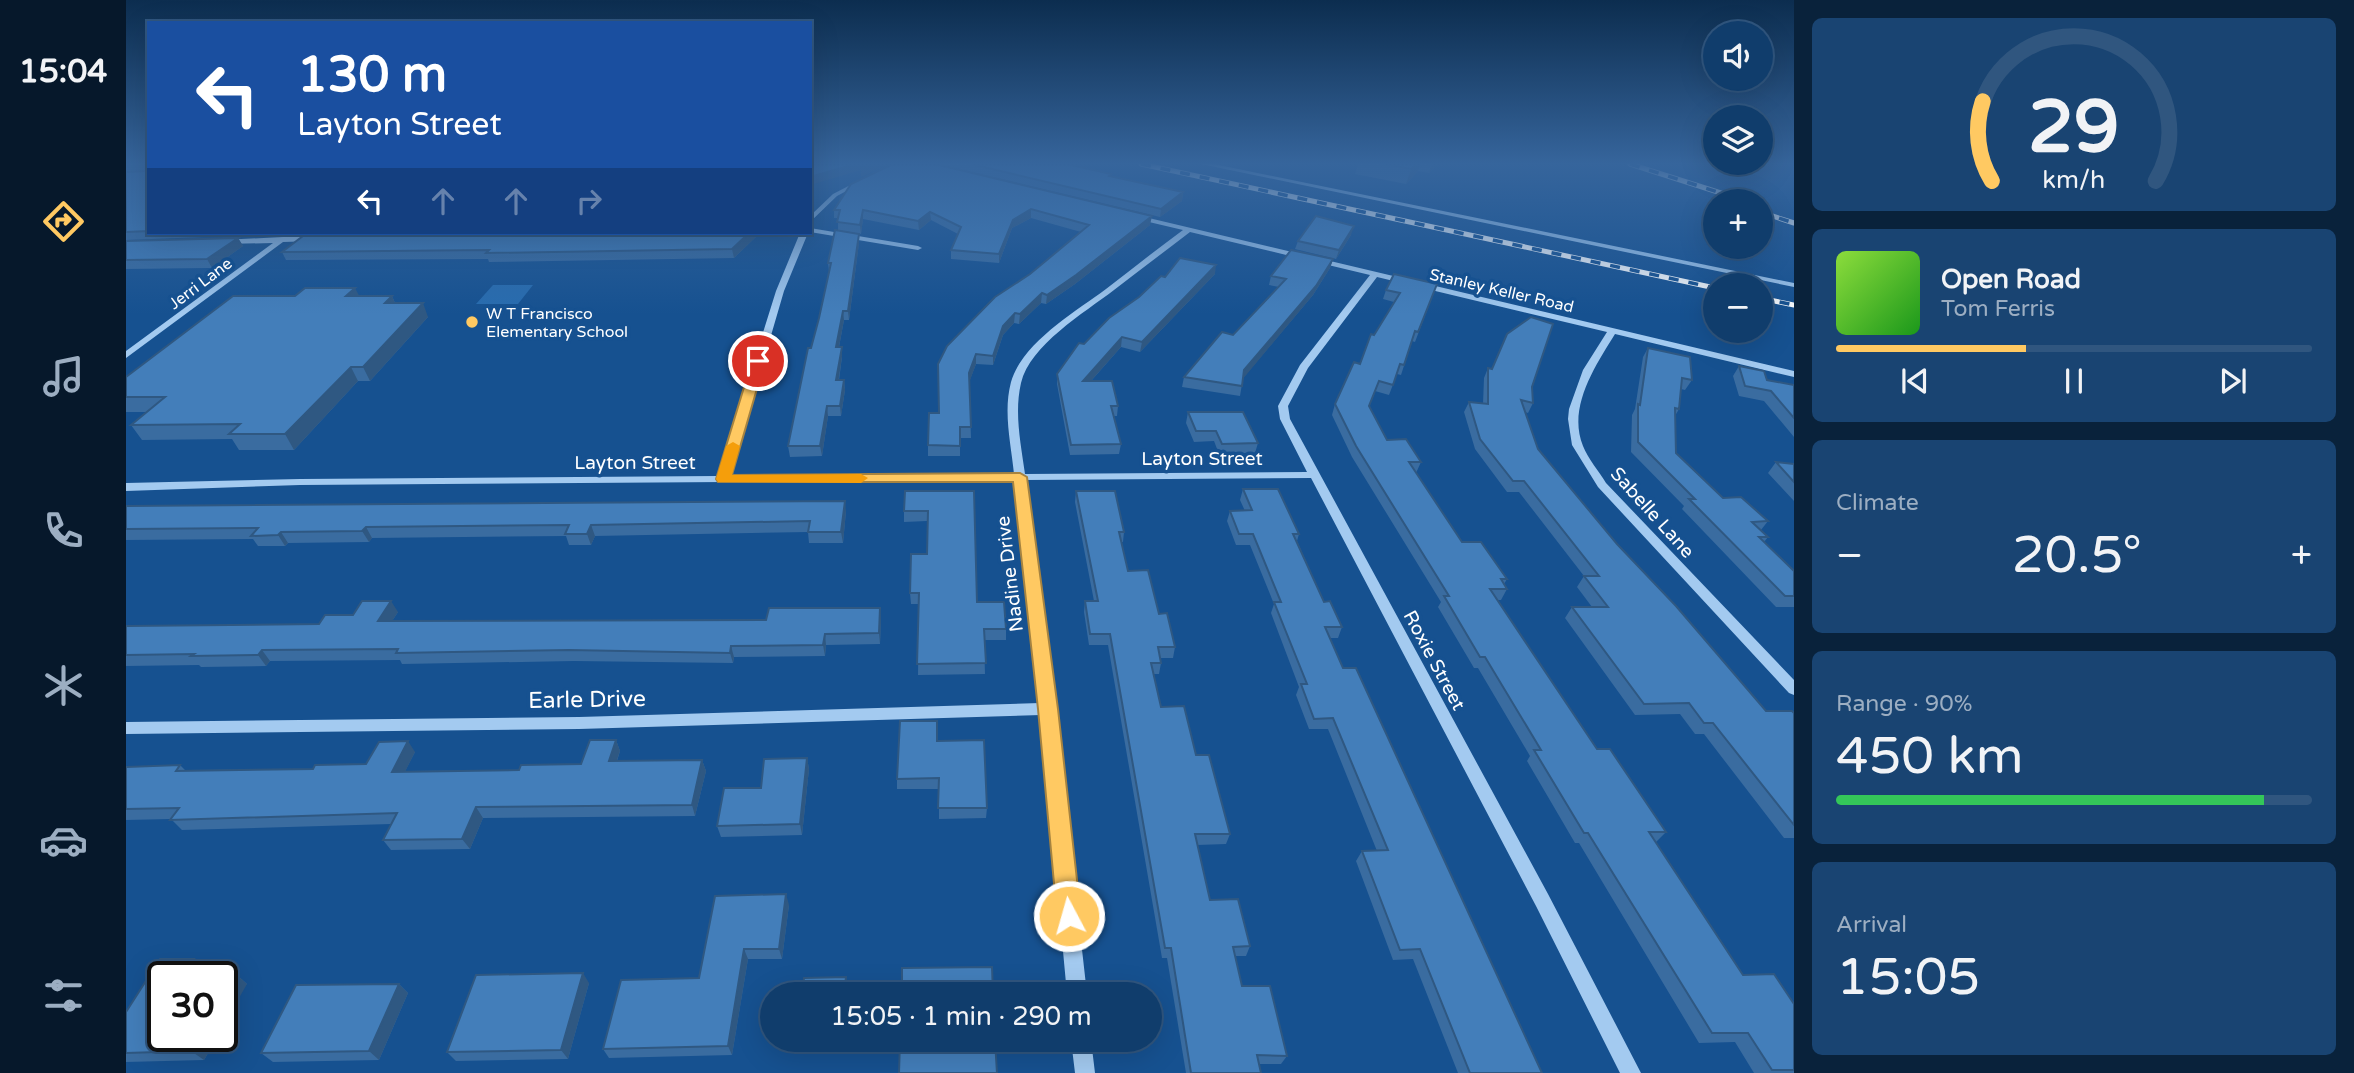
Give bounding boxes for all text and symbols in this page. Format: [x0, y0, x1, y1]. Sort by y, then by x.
map controls [1703, 21, 1773, 343]
button: sound [1703, 21, 1773, 91]
text: 130 m [297, 46, 447, 105]
icon: left [182, 49, 273, 140]
text: 15:04 [19, 53, 107, 91]
text: 29 [2028, 84, 2120, 172]
button: layers [1703, 105, 1773, 175]
text: Layton Street [297, 106, 502, 144]
text: km/h [2043, 164, 2105, 194]
icon: left [351, 182, 389, 220]
icon: ahead [424, 182, 462, 220]
icon: ahead [497, 182, 535, 220]
icon: right [570, 182, 608, 220]
button: + [1703, 189, 1773, 259]
icon: directions [39, 197, 88, 246]
street label: Jerri Lane [165, 254, 236, 314]
text: Open Road [1941, 264, 2081, 295]
street label: Stanley Keller Road [1428, 265, 1576, 317]
button: − [1703, 273, 1773, 343]
text: Tom Ferris [1941, 295, 2055, 323]
place label: W T Francisco Elementary School [486, 304, 628, 342]
marker: W T Francisco Elementary School [464, 314, 480, 330]
pin [728, 331, 788, 391]
icon: arrive [739, 342, 777, 380]
icon: music [39, 352, 88, 401]
icon: previous [1896, 362, 1934, 400]
icon: pause [2055, 362, 2093, 400]
icon: next [2214, 362, 2252, 400]
street label: Layton Street [1141, 448, 1263, 470]
street label: Layton Street [574, 452, 696, 474]
street label: Sabelle Lane [1606, 463, 1699, 562]
text: Climate [1836, 489, 1919, 517]
icon: phone [39, 506, 88, 555]
street label: Nadine Drive [992, 515, 1028, 633]
text: 20.5° [2012, 524, 2142, 587]
text: − [1836, 533, 1863, 579]
text: + [2291, 533, 2312, 579]
street label: Roxie Street [1399, 607, 1470, 714]
icon: climate [39, 661, 88, 710]
street label: Earle Drive [528, 685, 646, 715]
text: Range · 90% [1836, 690, 1972, 718]
text: 450 km [1836, 725, 2024, 788]
icon: car [39, 816, 88, 865]
position arrow [1032, 879, 1106, 953]
text: Arrival [1836, 911, 1907, 939]
text: 15:05 [1836, 946, 1980, 1009]
speed limit sign: 30 [147, 961, 238, 1052]
icon: filters [39, 971, 88, 1020]
text: 15:05 · 1 min · 290 m [830, 1001, 1092, 1032]

